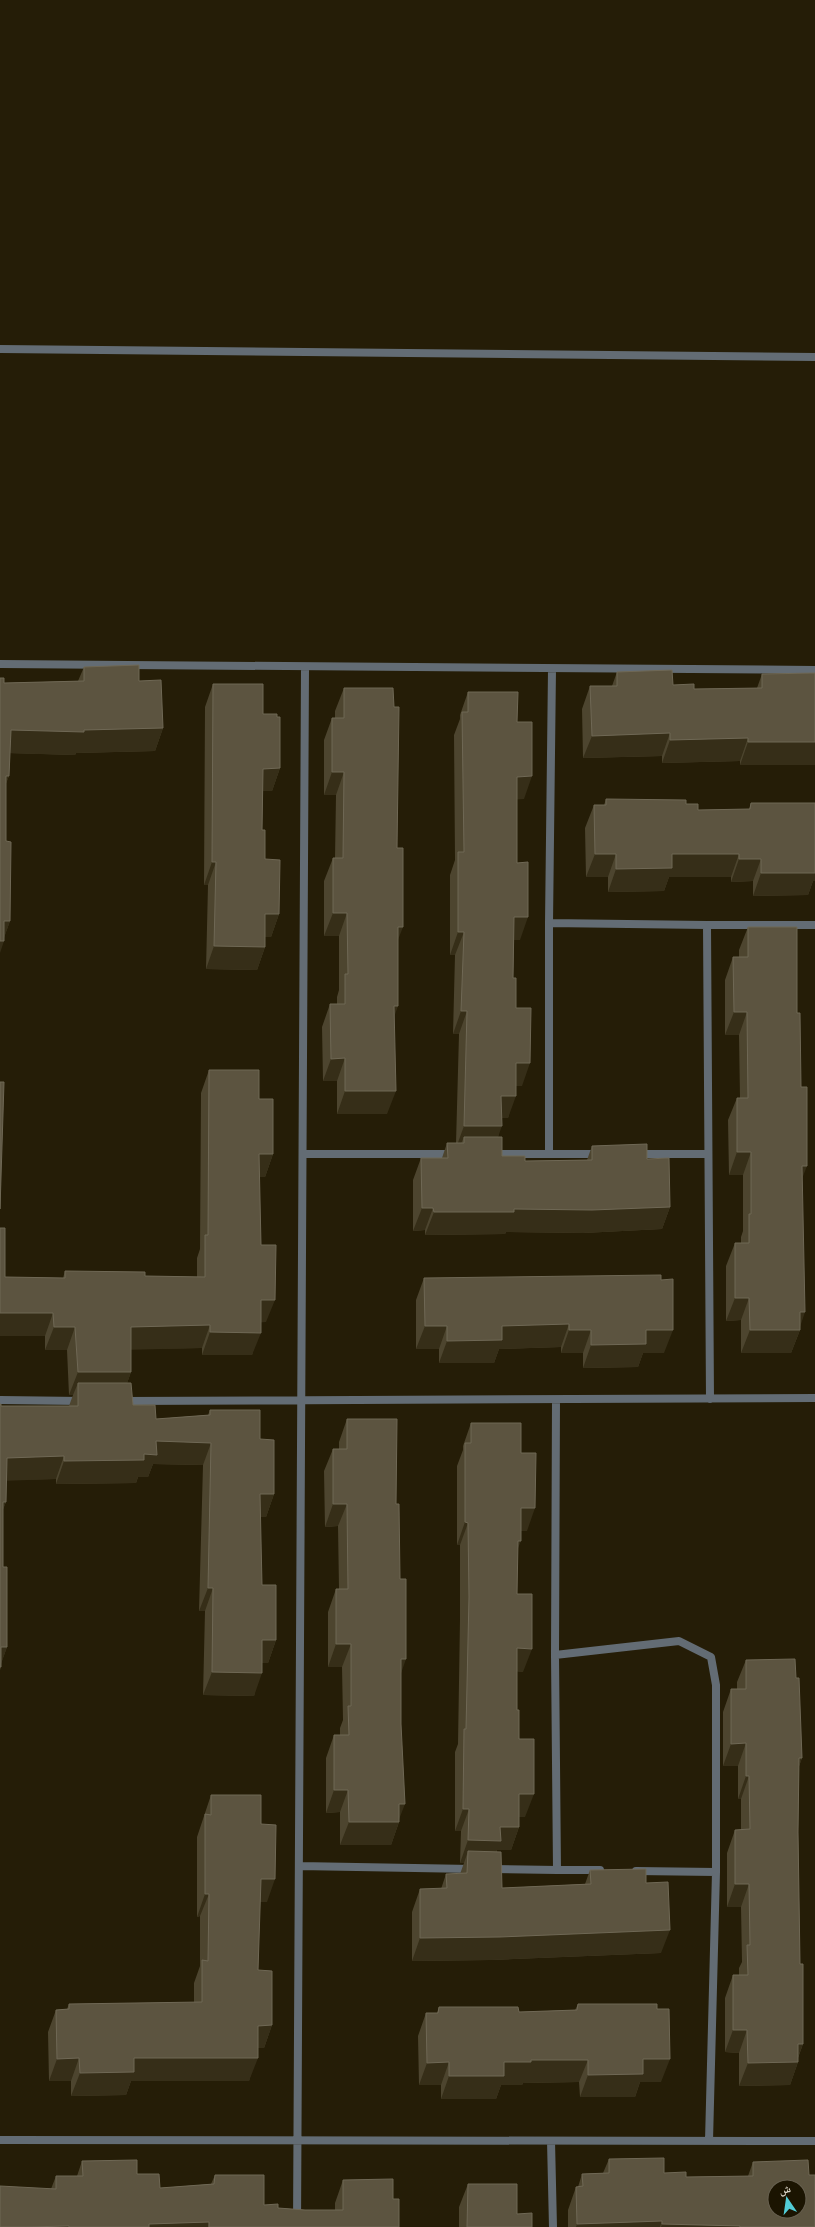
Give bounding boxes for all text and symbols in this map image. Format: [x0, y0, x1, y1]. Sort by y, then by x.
north arrow [767, 2179, 807, 2219]
text: ش [777, 2180, 793, 2198]

